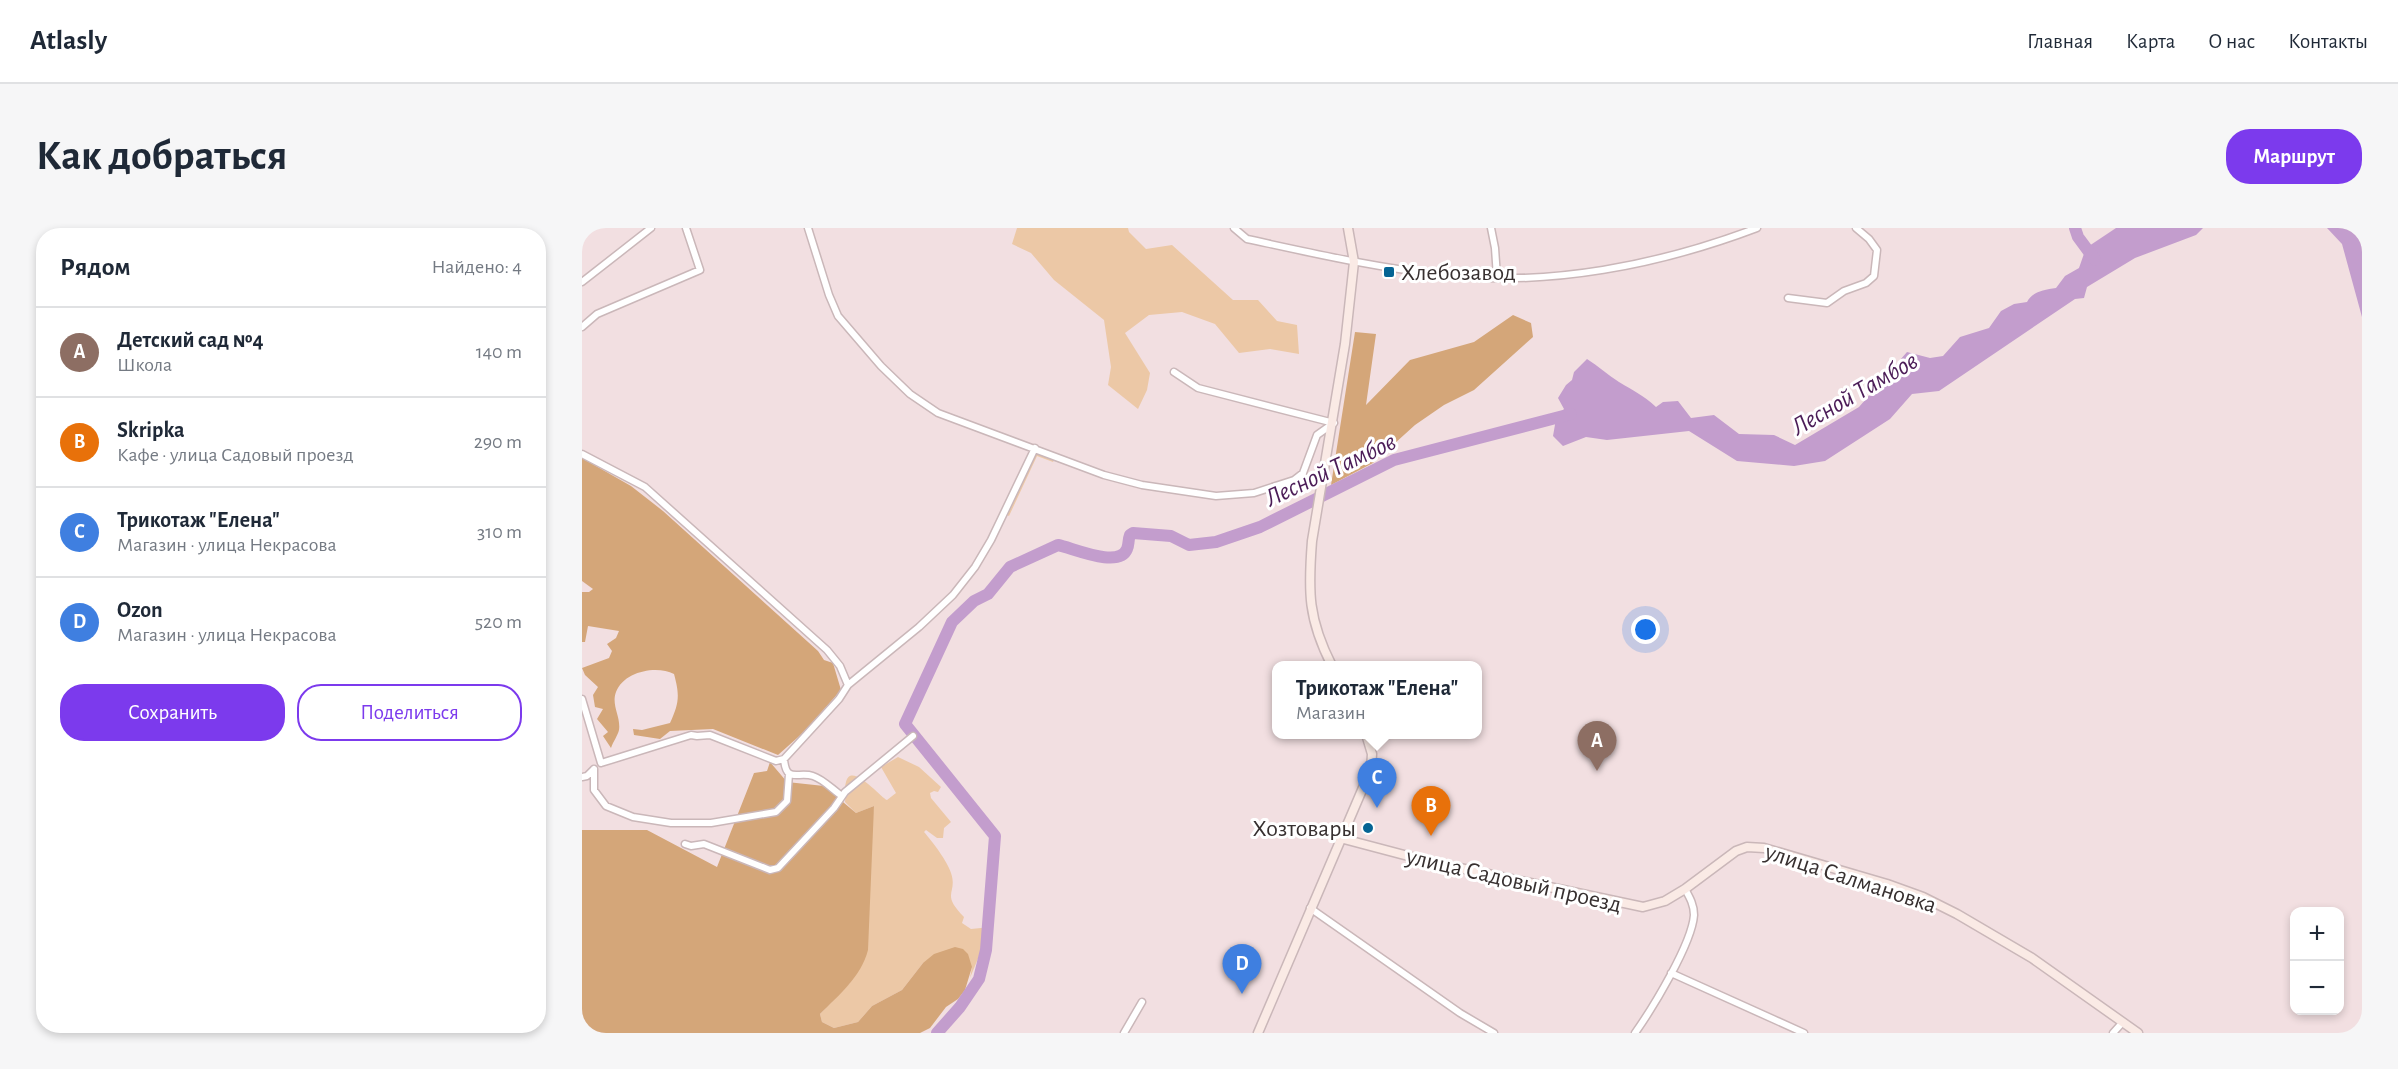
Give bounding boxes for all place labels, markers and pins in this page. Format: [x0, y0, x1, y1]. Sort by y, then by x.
place label: Хлебозавод [1401, 261, 1516, 285]
marker: Хлебозавод [1382, 265, 1396, 279]
pin: A [1578, 722, 1616, 771]
pin: C [1358, 758, 1396, 808]
pin: B [1412, 786, 1450, 836]
place label: Хозтовары [1253, 817, 1356, 841]
marker: Хозтовары [1361, 821, 1375, 835]
pin: D [1222, 944, 1262, 994]

